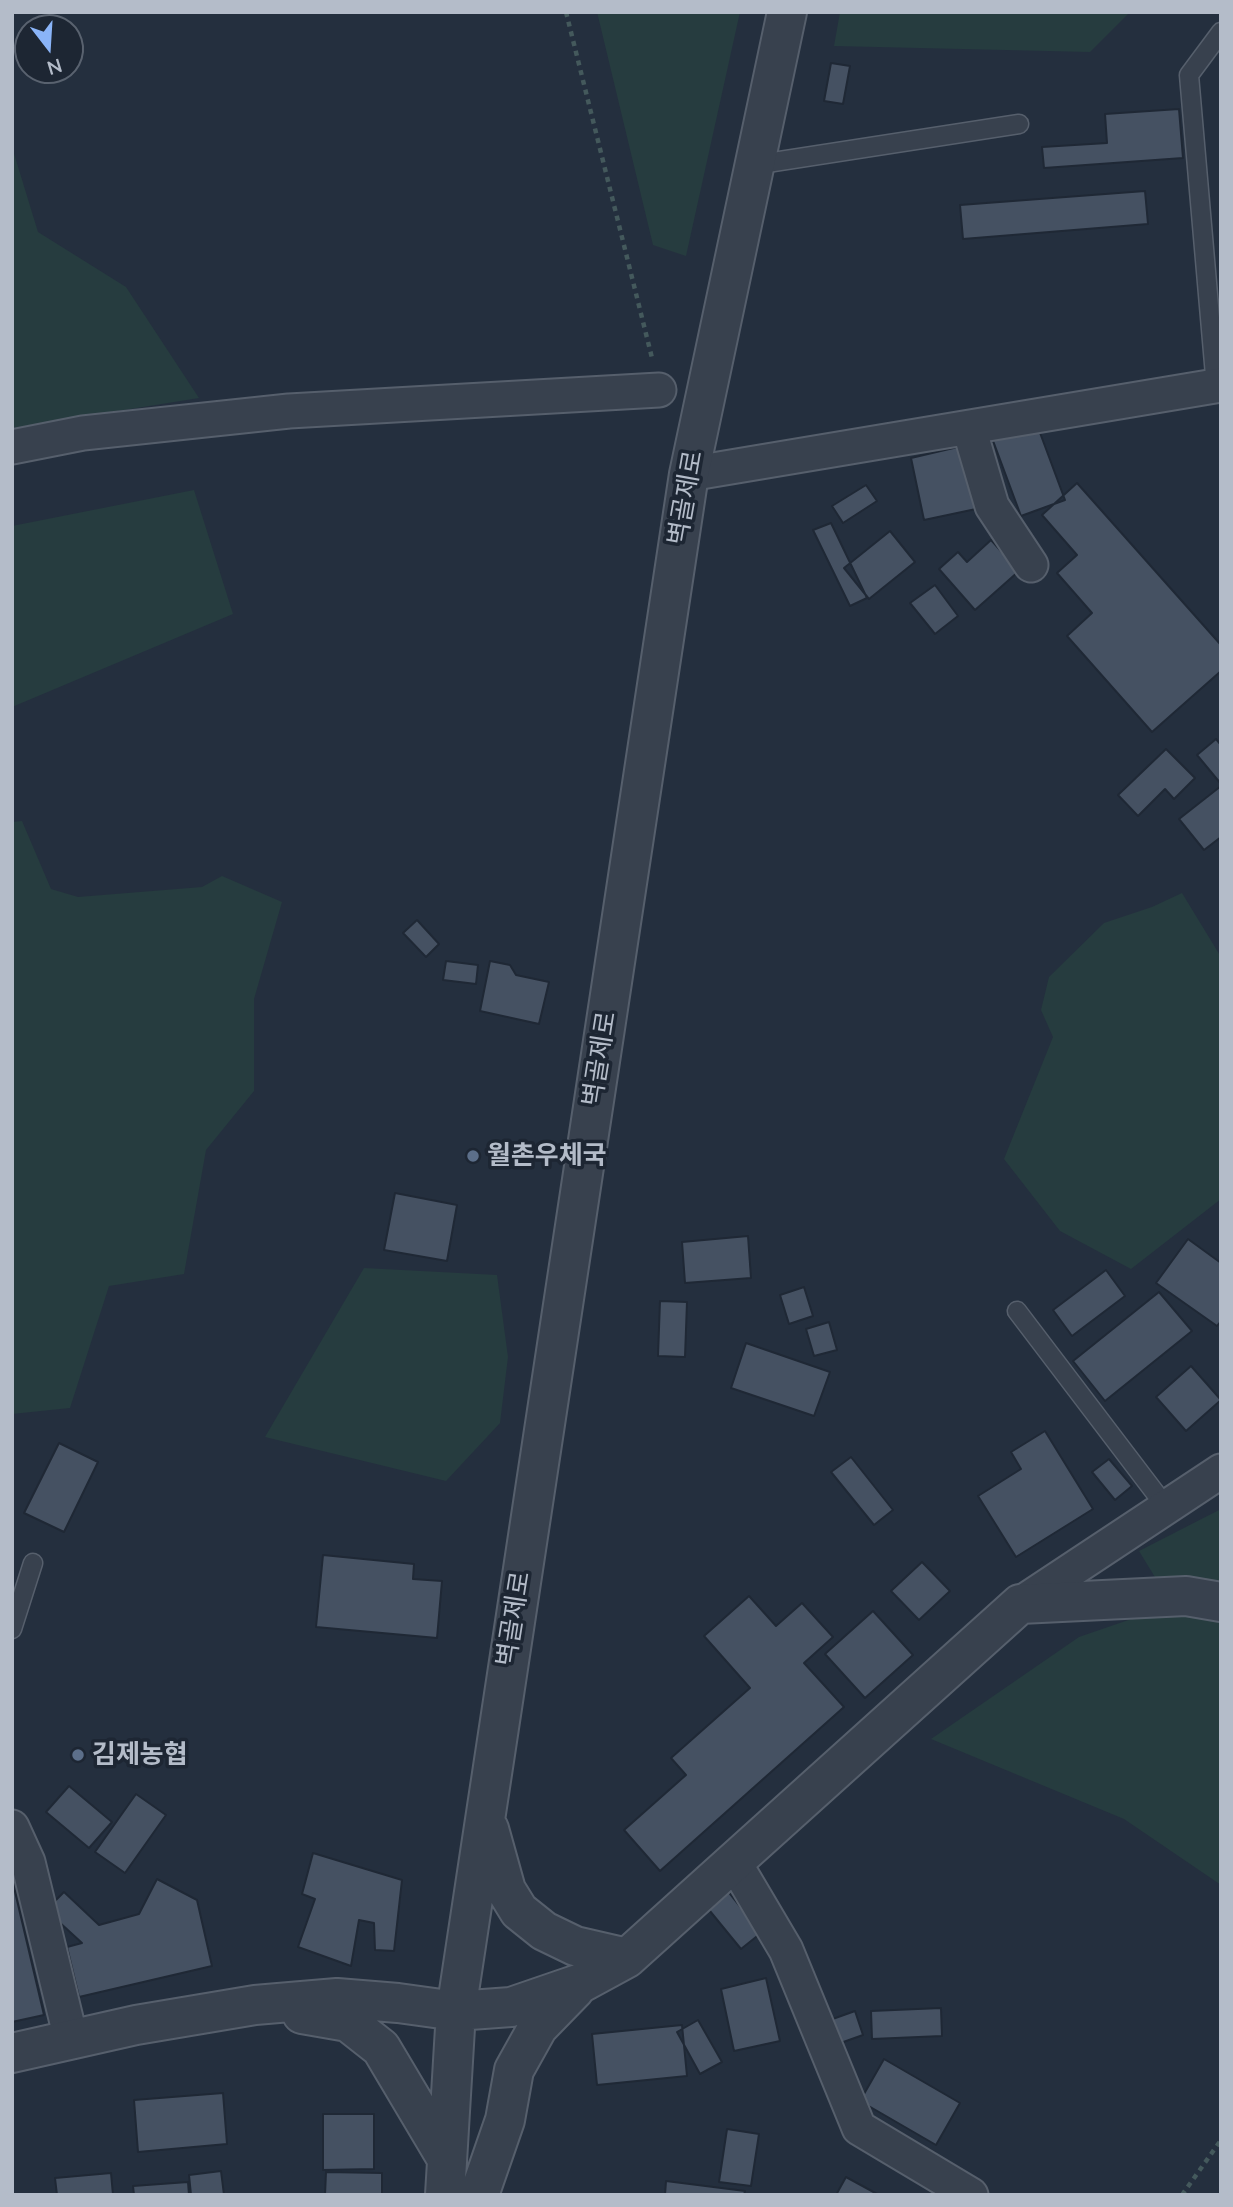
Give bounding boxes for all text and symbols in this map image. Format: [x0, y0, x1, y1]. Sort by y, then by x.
north arrow [14, 14, 84, 84]
text: N [44, 54, 65, 81]
street label: 벽골제로 [662, 448, 710, 548]
street label: 벽골제로 [577, 1009, 623, 1109]
place label: 월촌우체국 [487, 1140, 607, 1172]
marker: 월촌우체국 [465, 1148, 481, 1164]
street label: 벽골제로 [491, 1569, 537, 1669]
place label: 김제농협 [92, 1739, 188, 1771]
marker: 김제농협 [70, 1747, 86, 1763]

